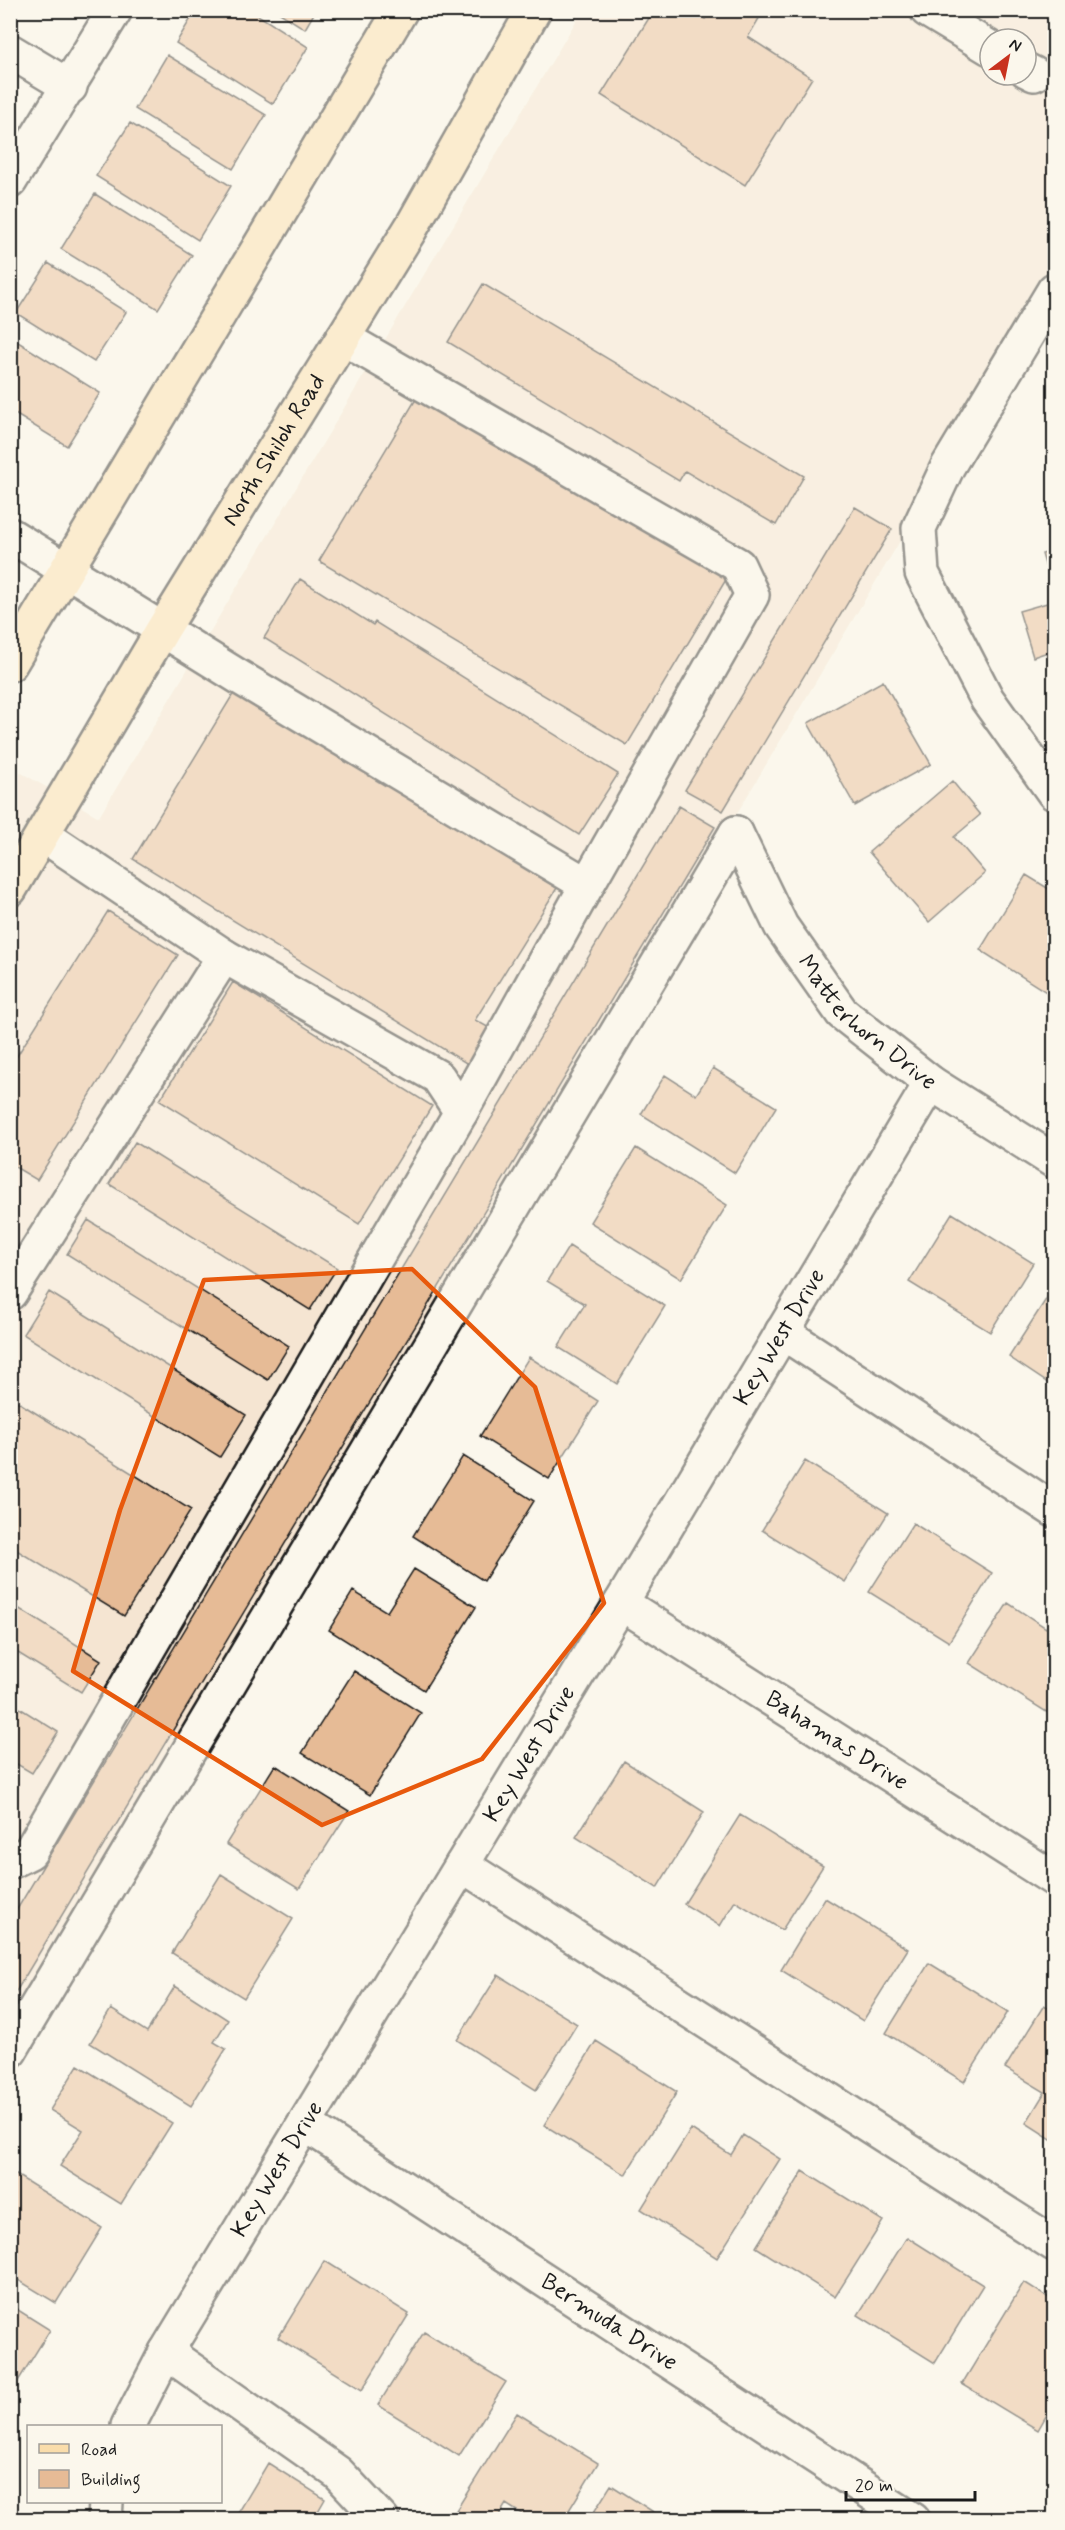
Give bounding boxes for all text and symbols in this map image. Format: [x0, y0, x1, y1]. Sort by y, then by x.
north arrow [978, 27, 1038, 87]
text: N [1005, 34, 1025, 57]
street label: North Shiloh Road [215, 368, 332, 532]
street label: Matterhorn Drive [790, 949, 943, 1097]
street label: Key West Drive [727, 1263, 832, 1411]
street label: Key West Drive [476, 1680, 583, 1828]
street label: Bahamas Drive [760, 1684, 914, 1798]
street label: Key West Drive [224, 2095, 330, 2243]
street label: Bermuda Drive [535, 2266, 684, 2378]
legend [27, 2425, 222, 2503]
text: Road [81, 2438, 117, 2462]
scale bar [846, 2464, 975, 2502]
text: Building [81, 2468, 141, 2494]
text: 20 m [855, 2474, 893, 2498]

